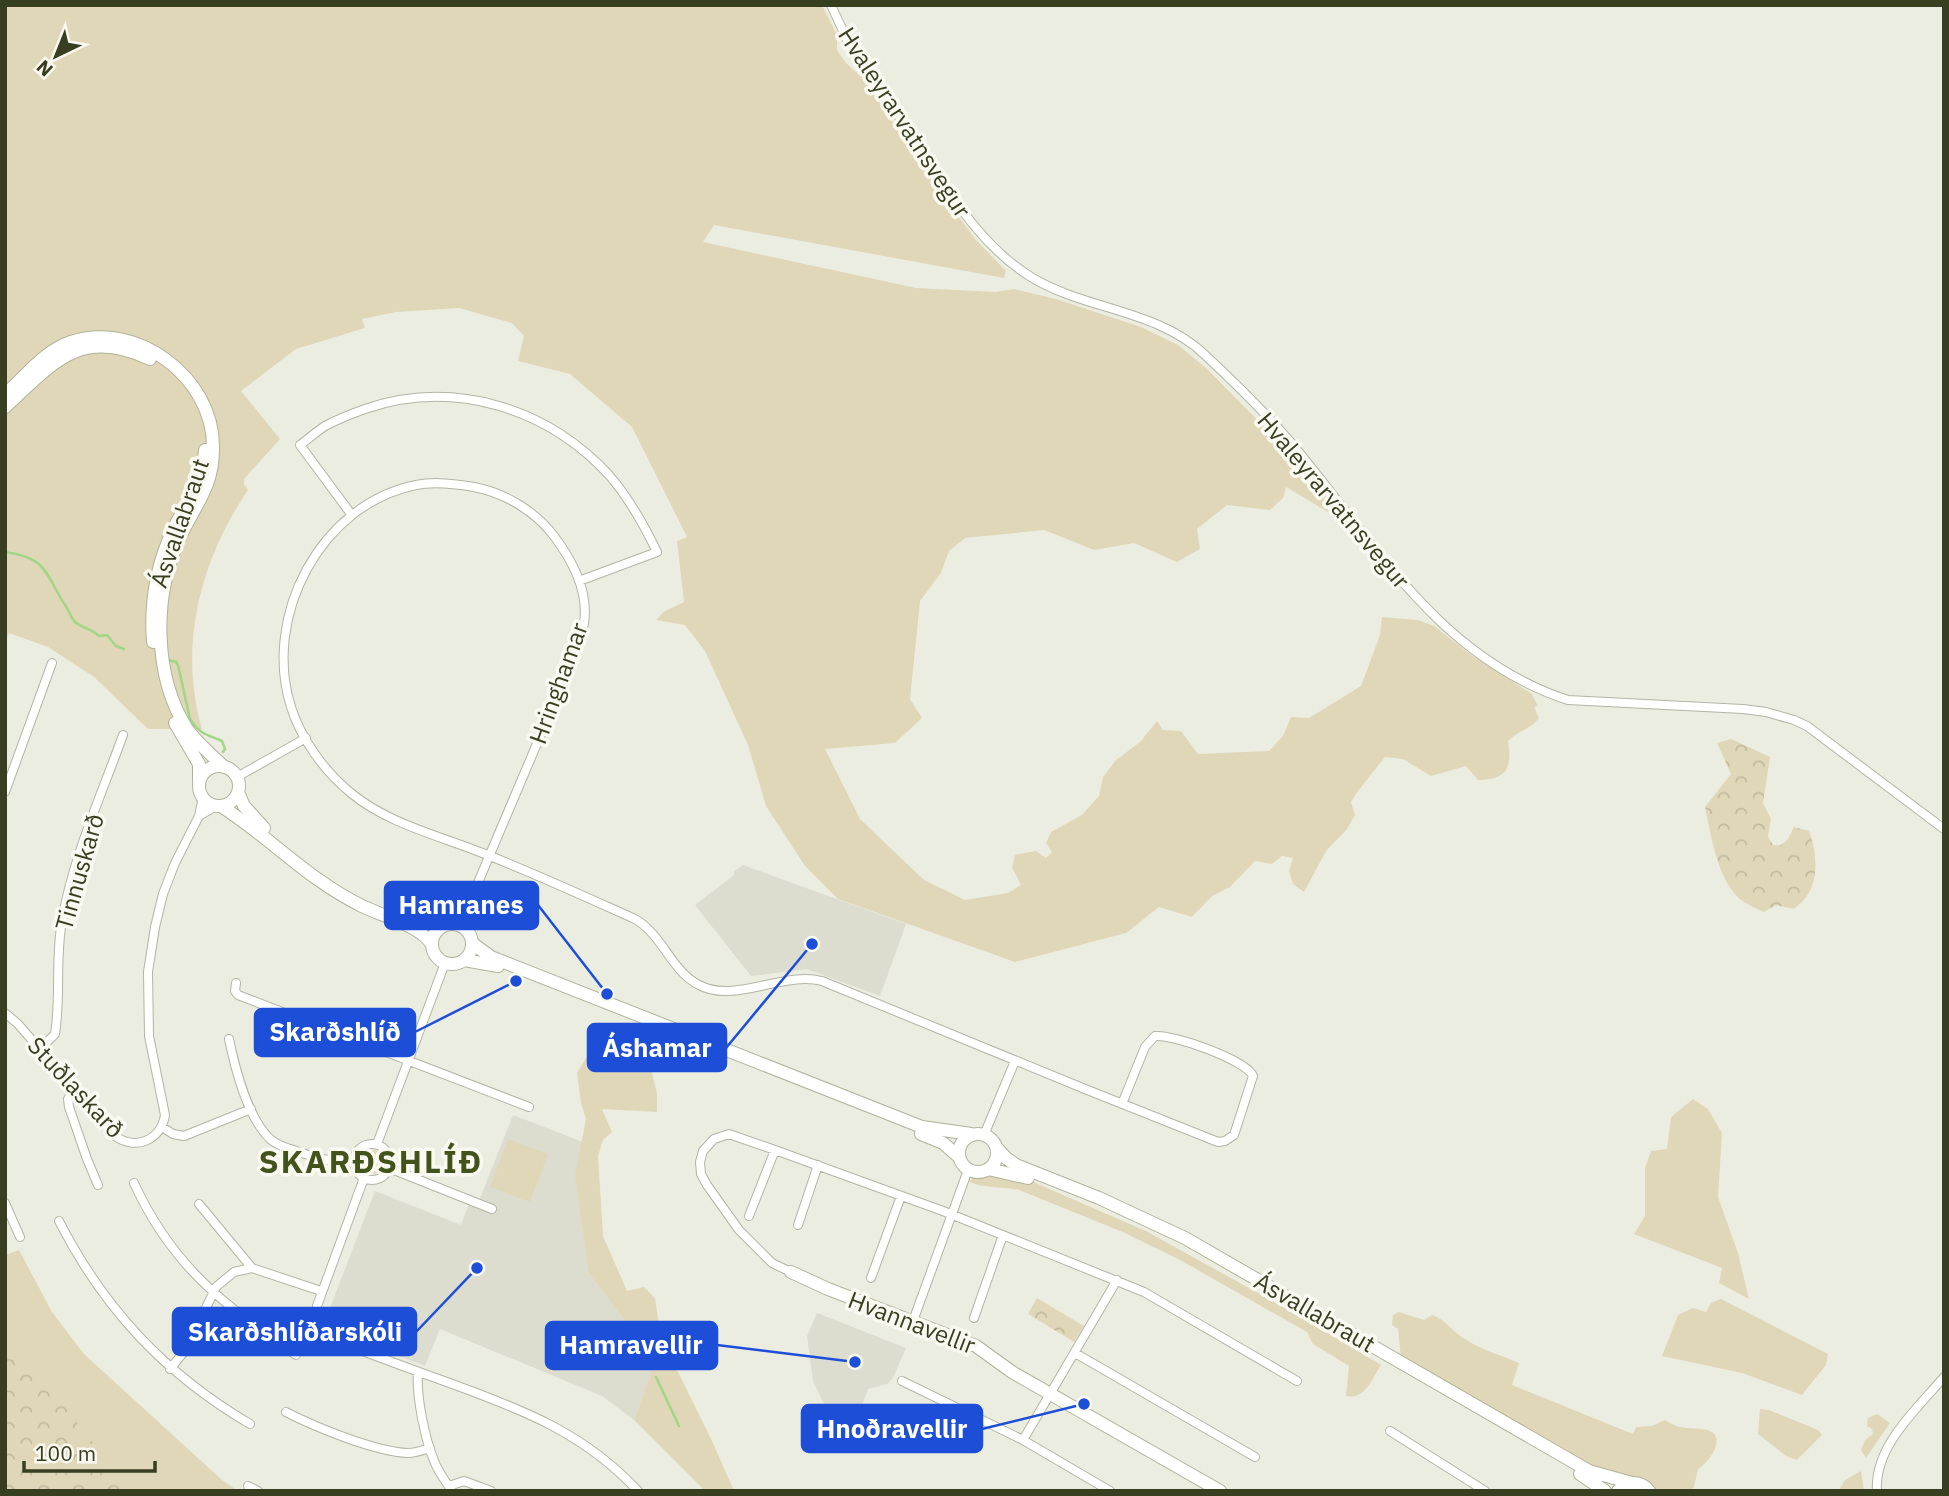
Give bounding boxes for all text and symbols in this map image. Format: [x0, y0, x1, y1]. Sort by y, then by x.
north arrow [21, 21, 91, 91]
street label: Hvaleyrarvatnsvegur [831, 21, 979, 224]
text: N [31, 55, 58, 82]
street label: Hvaleyrarvatnsvegur [1251, 405, 1417, 595]
street label: Ásvallabraut [142, 454, 216, 592]
street label: Hringhamar [521, 618, 595, 748]
street label: Tinnuskarð [47, 810, 111, 934]
callout: Hamranes [385, 882, 538, 929]
text: Hamranes [398, 887, 524, 921]
callout: Skarðshlíð [255, 1009, 415, 1056]
text: Skarðshlíð [269, 1014, 401, 1048]
callout: Áshamar [588, 1024, 726, 1071]
street label: Stuðlaskarð [21, 1029, 131, 1145]
text: Áshamar [602, 1030, 712, 1064]
district label: SKARÐSHLÍÐ [259, 1140, 483, 1182]
street label: Ásvallabraut [1249, 1265, 1381, 1359]
street label: Hvannavellir [844, 1283, 980, 1361]
callout: Skarðshlíðarskóli [173, 1308, 416, 1355]
text: Skarðshlíðarskóli [188, 1314, 402, 1348]
callout: Hamravellir [546, 1322, 717, 1369]
text: Hamravellir [559, 1327, 703, 1361]
callout: Hnoðravellir [802, 1405, 982, 1452]
text: Hnoðravellir [816, 1411, 968, 1445]
scale bar [24, 1430, 156, 1474]
text: 100 m [35, 1439, 96, 1467]

